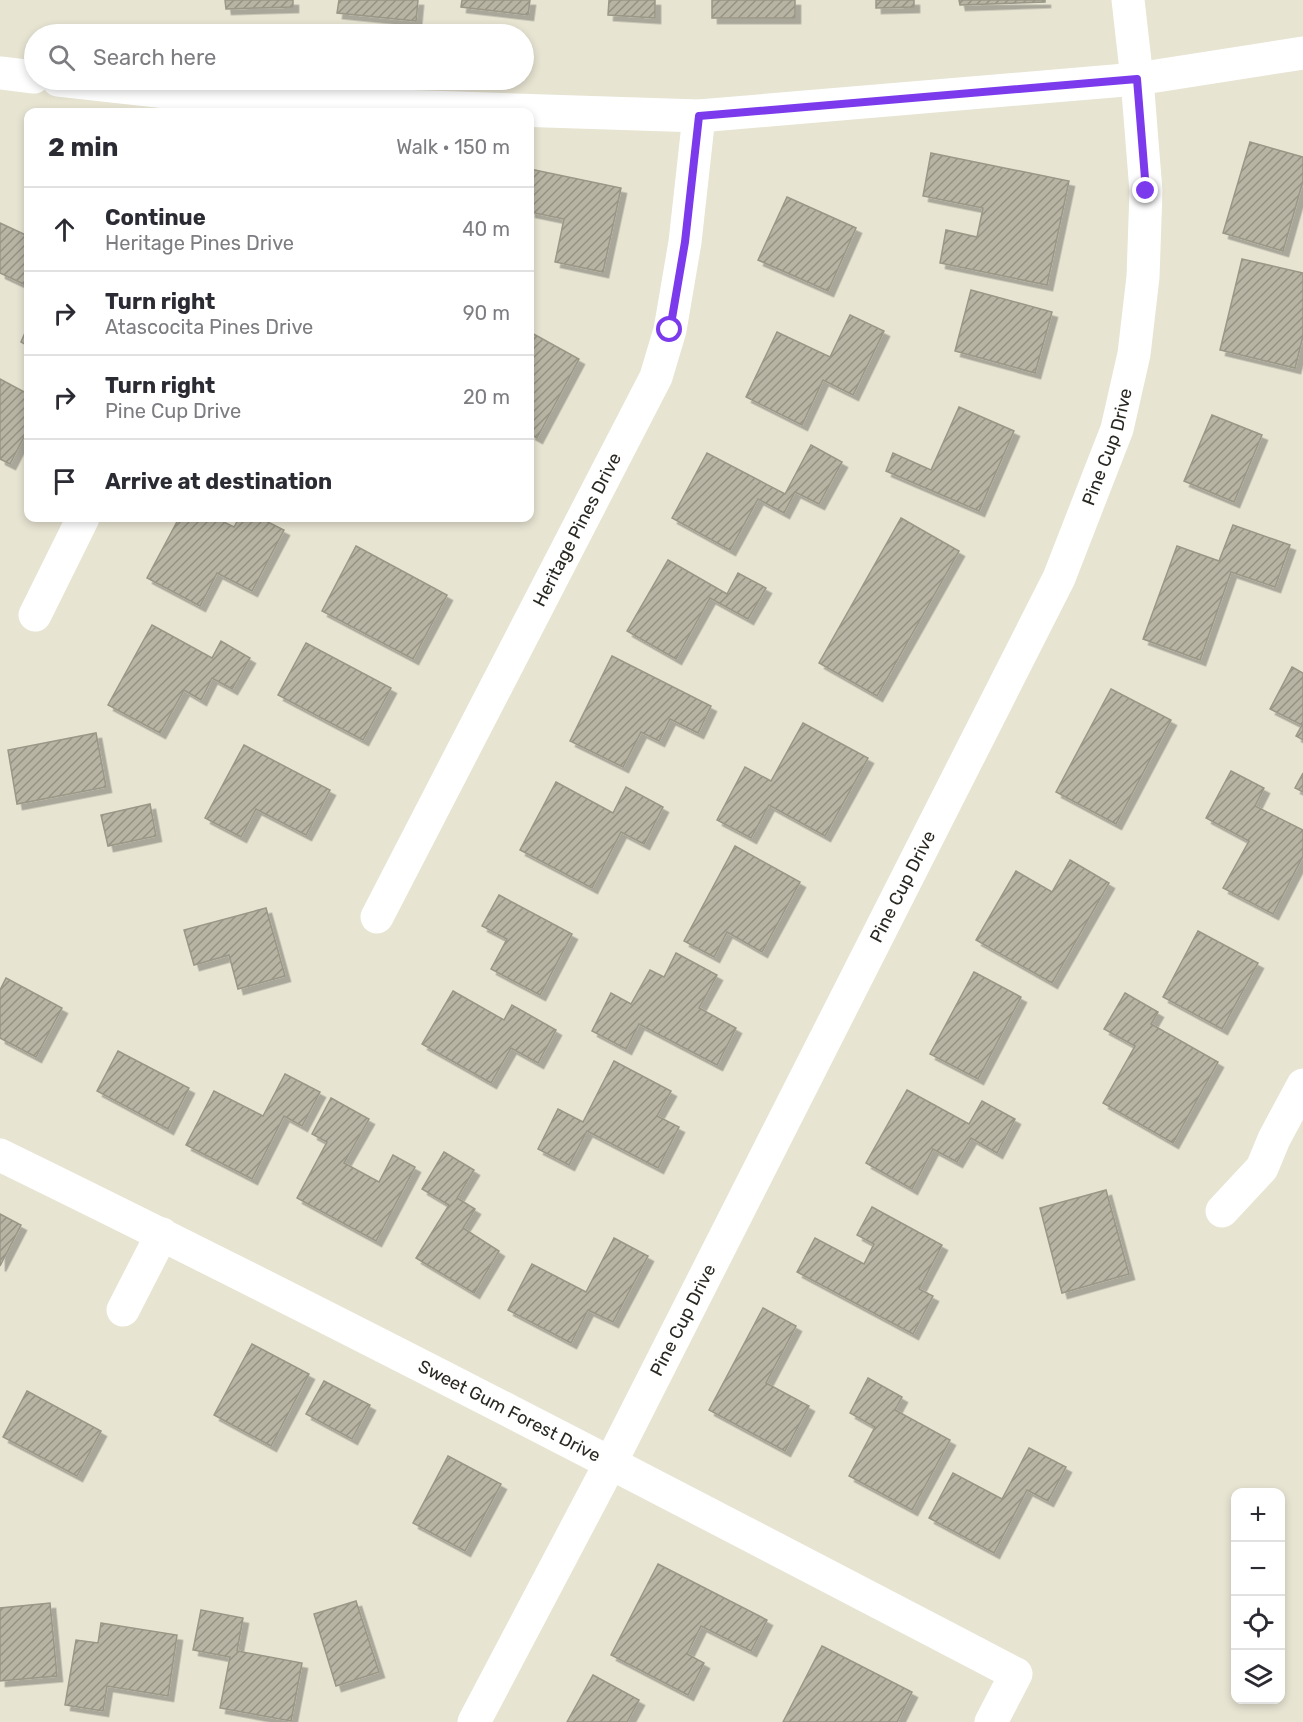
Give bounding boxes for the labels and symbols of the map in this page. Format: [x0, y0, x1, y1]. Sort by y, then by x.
route end [1132, 177, 1158, 203]
route start [656, 316, 682, 342]
street label: Pine Cup Drive [1077, 386, 1137, 509]
street label: Heritage Pines Drive [528, 449, 626, 610]
street label: Pine Cup Drive [865, 827, 940, 946]
street label: Pine Cup Drive [645, 1260, 720, 1380]
street label: Sweet Gum Forest Drive [414, 1355, 604, 1467]

